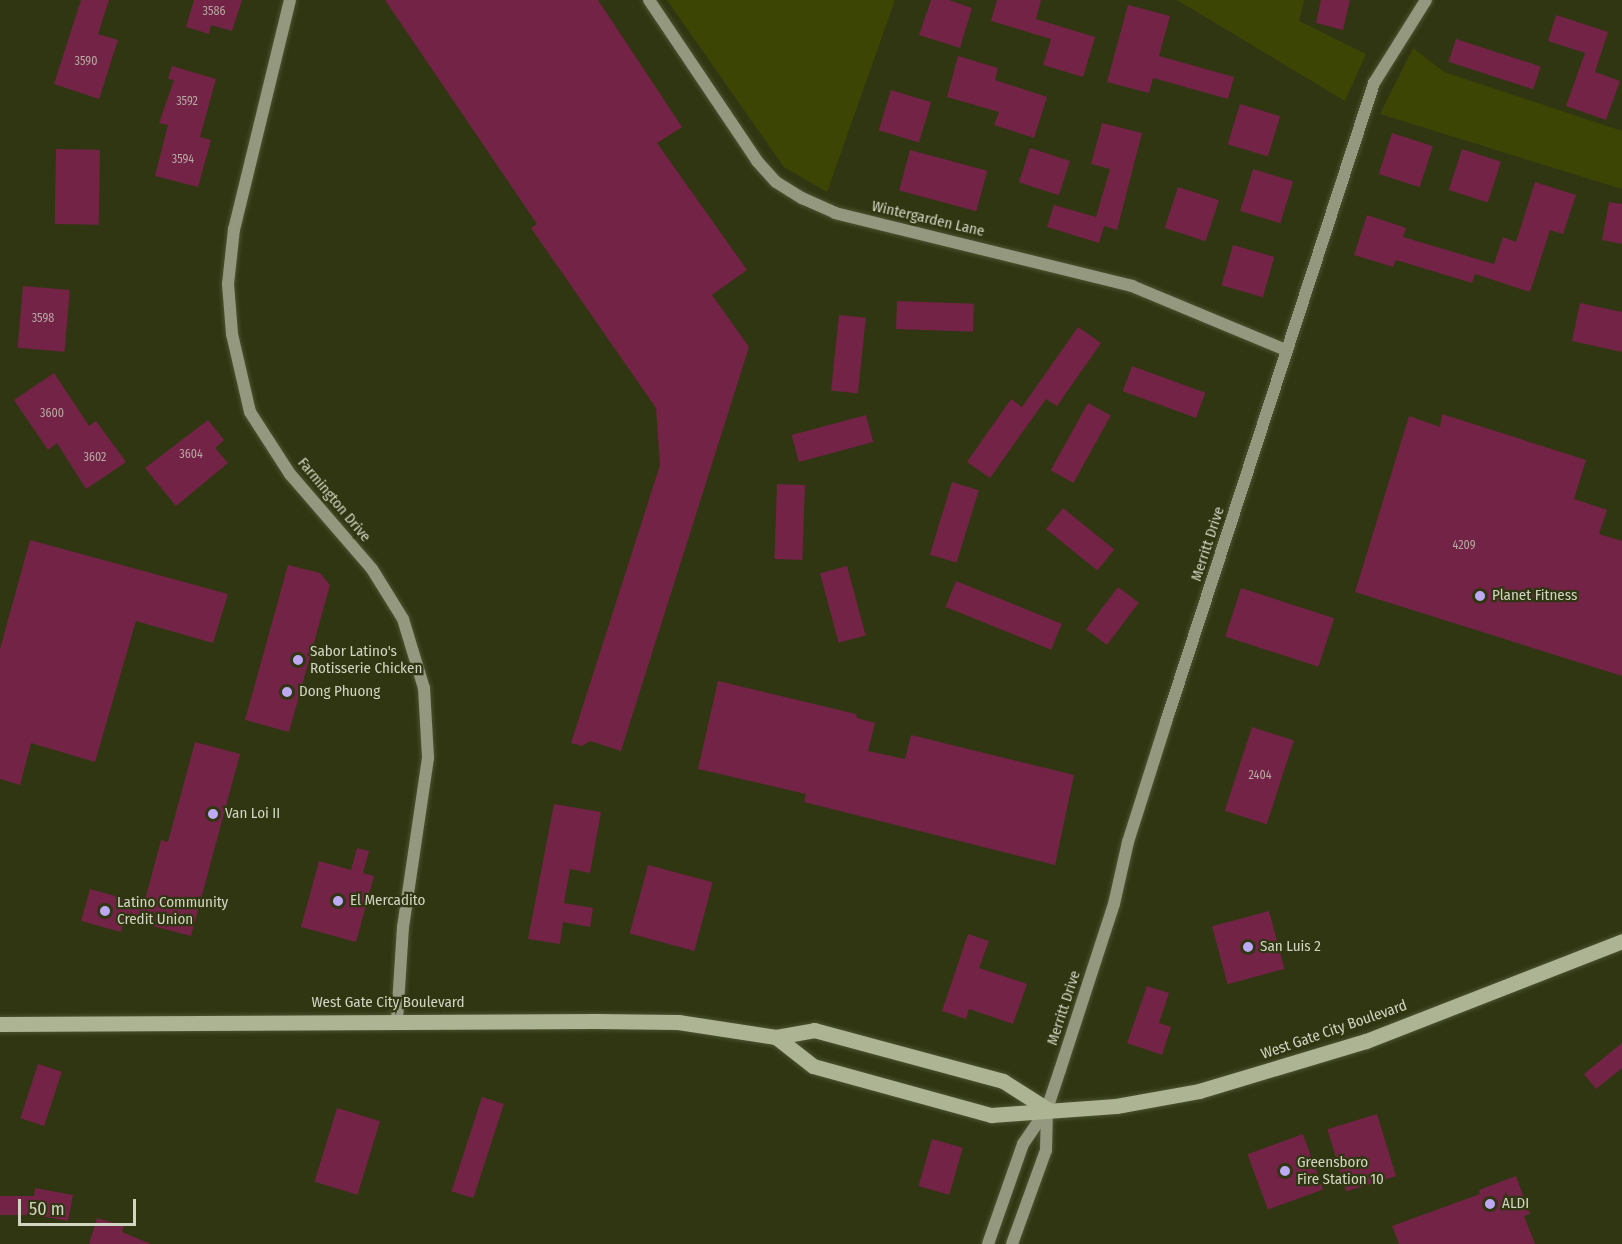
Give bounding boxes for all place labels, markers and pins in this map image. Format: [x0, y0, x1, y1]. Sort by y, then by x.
place label: Planet Fitness [1492, 587, 1577, 605]
marker: Planet Fitness [1473, 589, 1487, 603]
place label: Sabor Latino's Rotisserie Chicken [310, 642, 422, 677]
marker: Sabor Latino's Rotisserie Chicken [291, 653, 305, 667]
place label: Dong Phuong [299, 683, 380, 701]
marker: Dong Phuong [280, 685, 294, 699]
place label: Van Loi II [225, 805, 280, 823]
marker: Van Loi II [206, 807, 220, 821]
place label: El Mercadito [350, 892, 425, 910]
place label: Latino Community Credit Union [117, 893, 228, 928]
marker: El Mercadito [331, 894, 345, 908]
marker: Latino Community Credit Union [98, 904, 112, 918]
place label: San Luis 2 [1260, 938, 1321, 956]
marker: San Luis 2 [1241, 940, 1255, 954]
place label: Greensboro Fire Station 10 [1297, 1153, 1384, 1188]
marker: Greensboro Fire Station 10 [1278, 1164, 1292, 1178]
place label: ALDI [1502, 1195, 1529, 1213]
marker: ALDI [1483, 1197, 1497, 1211]

